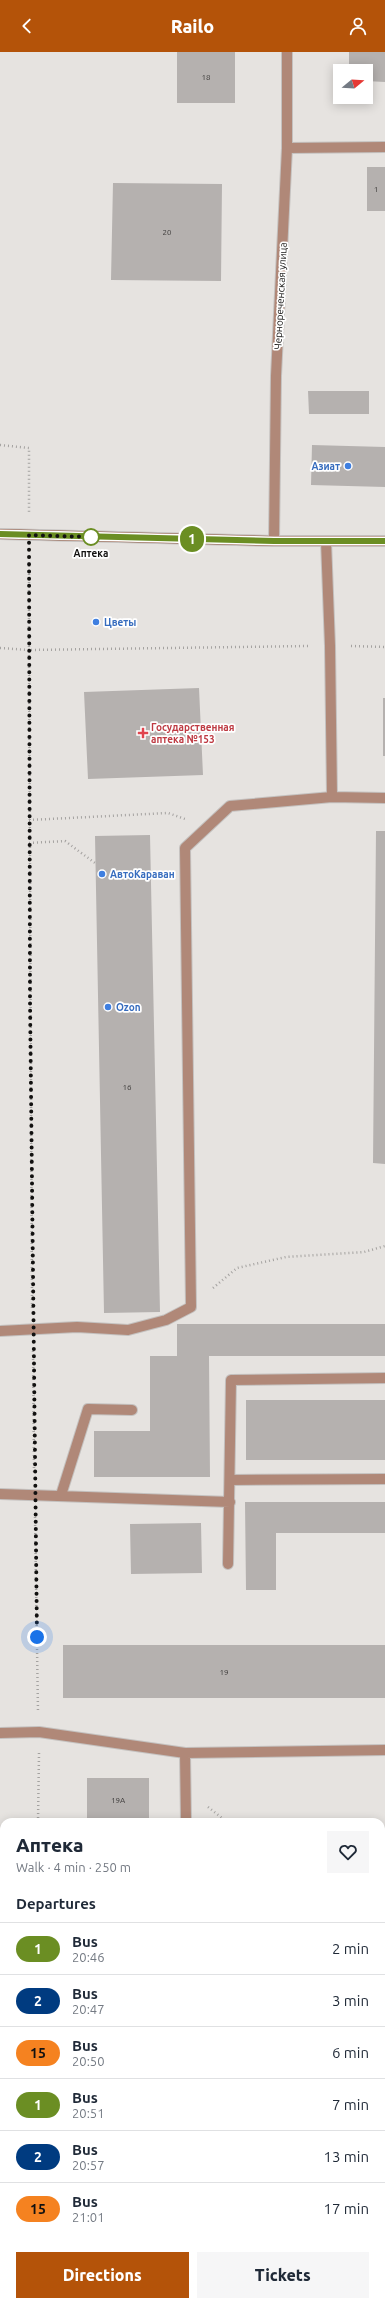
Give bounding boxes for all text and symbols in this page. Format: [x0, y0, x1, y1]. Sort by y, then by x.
icon: back [16, 15, 38, 37]
icon: person [347, 15, 369, 37]
text: Railo [171, 16, 214, 36]
north arrow [333, 64, 373, 104]
map controls [333, 64, 373, 104]
house number: 18 [201, 73, 211, 82]
house number: 1 [374, 185, 378, 194]
house number: 20 [162, 228, 172, 237]
street label: Чернореченская улица [272, 242, 289, 350]
place label: Азиат [311, 461, 340, 472]
marker: Азиат [343, 461, 353, 471]
line badge: 1 [179, 526, 205, 552]
marker: Аптека [82, 528, 100, 546]
text: 1 [188, 531, 196, 547]
place label: Аптека [74, 548, 108, 559]
marker: Цветы [91, 617, 101, 627]
place label: Цветы [104, 617, 136, 628]
place label: Государственная аптека №153 [151, 722, 235, 745]
marker: Государственная аптека №153 [138, 728, 148, 738]
marker: АвтоКараван [97, 869, 107, 879]
place label: АвтоКараван [110, 869, 175, 880]
marker: Ozon [103, 1002, 113, 1012]
place label: Ozon [116, 1002, 141, 1013]
house number: 16 [122, 1083, 132, 1092]
your location [27, 1627, 47, 1647]
house number: 19 [219, 1668, 229, 1677]
house number: 19А [111, 1796, 126, 1805]
button: heart [327, 1831, 369, 1873]
text: Аптека [16, 1834, 84, 1856]
text: Walk · 4 min · 250 m [16, 1860, 131, 1874]
text: Departures [16, 1895, 96, 1912]
text: Bus [72, 1933, 98, 1950]
text: 2 min [332, 1940, 369, 1957]
text: 1 [34, 1941, 42, 1957]
text: 20:46 [72, 1950, 105, 1964]
text: Bus [72, 1985, 98, 2002]
text: 3 min [332, 1992, 369, 2009]
text: 2 [34, 1993, 42, 2009]
text: 20:47 [72, 2002, 105, 2016]
text: Bus [72, 2037, 98, 2054]
text: 6 min [332, 2044, 369, 2061]
text: 15 [30, 2045, 46, 2061]
text: 20:50 [72, 2054, 105, 2068]
text: Bus [72, 2089, 98, 2106]
text: 7 min [332, 2096, 369, 2113]
text: 1 [34, 2097, 42, 2113]
text: 20:51 [72, 2106, 105, 2120]
text: Bus [72, 2141, 98, 2158]
text: 13 min [323, 2148, 369, 2165]
text: 2 [34, 2149, 42, 2165]
text: 20:57 [72, 2158, 105, 2172]
text: Bus [72, 2193, 98, 2210]
text: 17 min [323, 2200, 369, 2217]
text: 15 [30, 2201, 46, 2217]
text: 21:01 [72, 2210, 105, 2224]
button: Directions [16, 2252, 189, 2298]
button: Tickets [197, 2252, 369, 2298]

